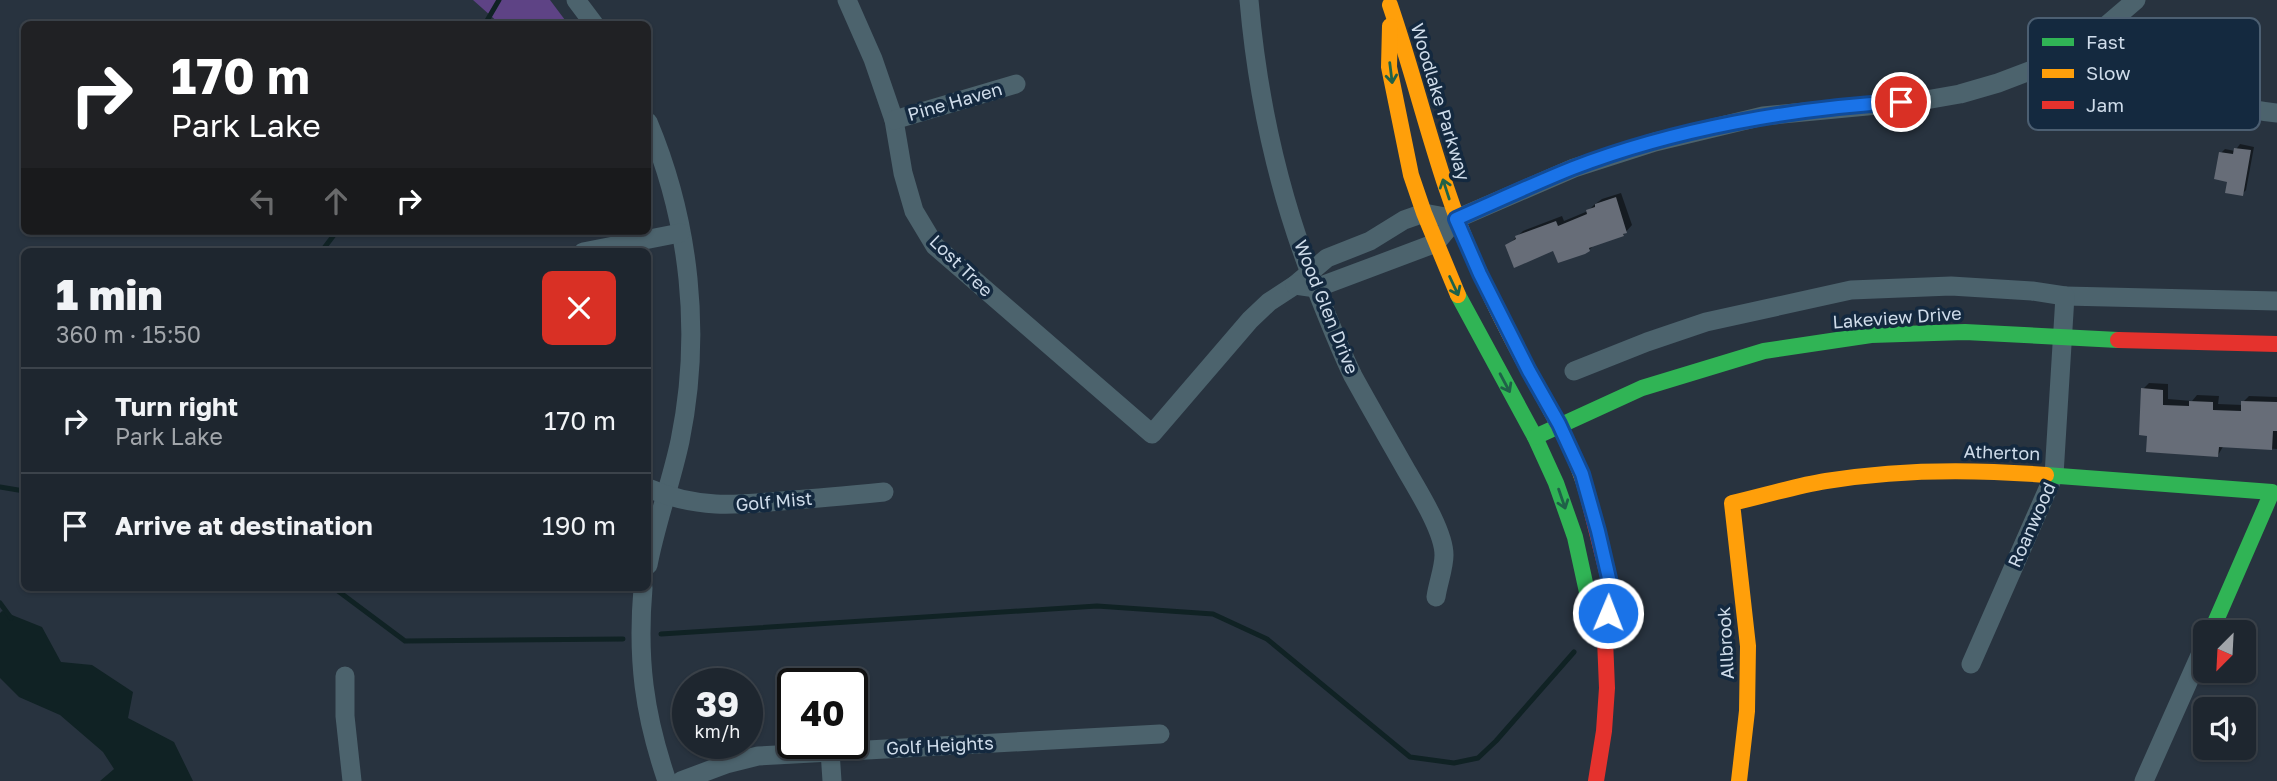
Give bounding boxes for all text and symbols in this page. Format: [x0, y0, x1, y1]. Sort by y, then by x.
legend [2028, 18, 2260, 130]
street label: Woodlake Parkway [1407, 20, 1475, 183]
text: Fast [2086, 30, 2125, 53]
text: 170 m [171, 46, 310, 105]
icon: right [56, 49, 147, 140]
one-way arrow [1384, 61, 1397, 84]
text: Slow [2086, 61, 2131, 84]
pin [1871, 72, 1931, 132]
street label: Pine Haven [905, 77, 1005, 125]
icon: arrive [1882, 83, 1920, 121]
text: Jam [2086, 93, 2124, 116]
text: Park Lake [171, 106, 321, 144]
one-way arrow [1439, 179, 1451, 201]
icon: left [244, 182, 282, 220]
icon: ahead [317, 182, 355, 220]
icon: right [390, 182, 428, 220]
street label: Lost Tree [925, 230, 998, 301]
street label: Wood Glen Drive [1290, 236, 1364, 377]
text: 1 min [56, 269, 163, 319]
button: close [542, 271, 616, 345]
one-way arrow [1448, 275, 1461, 297]
street label: Lakeview Drive [1832, 302, 1962, 332]
text: 360 m · 15:50 [56, 320, 201, 348]
one-way arrow [1498, 372, 1512, 393]
text: Turn right [115, 391, 238, 422]
icon: right [56, 402, 94, 440]
text: 170 m [544, 405, 616, 436]
text: Park Lake [115, 422, 223, 450]
street label: Atherton [1963, 440, 2041, 464]
street label: Roanwood [2003, 479, 2060, 571]
street label: Golf Mist [735, 487, 813, 515]
one-way arrow [1557, 488, 1569, 510]
icon: arrive [56, 507, 94, 545]
text: Arrive at destination [115, 510, 373, 541]
text: 190 m [542, 510, 616, 541]
position arrow [1571, 576, 1645, 650]
street label: Allbrook [1712, 606, 1738, 680]
north arrow [2193, 620, 2256, 682]
map controls [2193, 620, 2256, 760]
speed limit sign: 40 [777, 668, 868, 759]
text: 39 [696, 683, 739, 725]
button: sound [2193, 697, 2256, 760]
text: km/h [695, 720, 740, 742]
street label: Golf Heights [886, 731, 994, 759]

